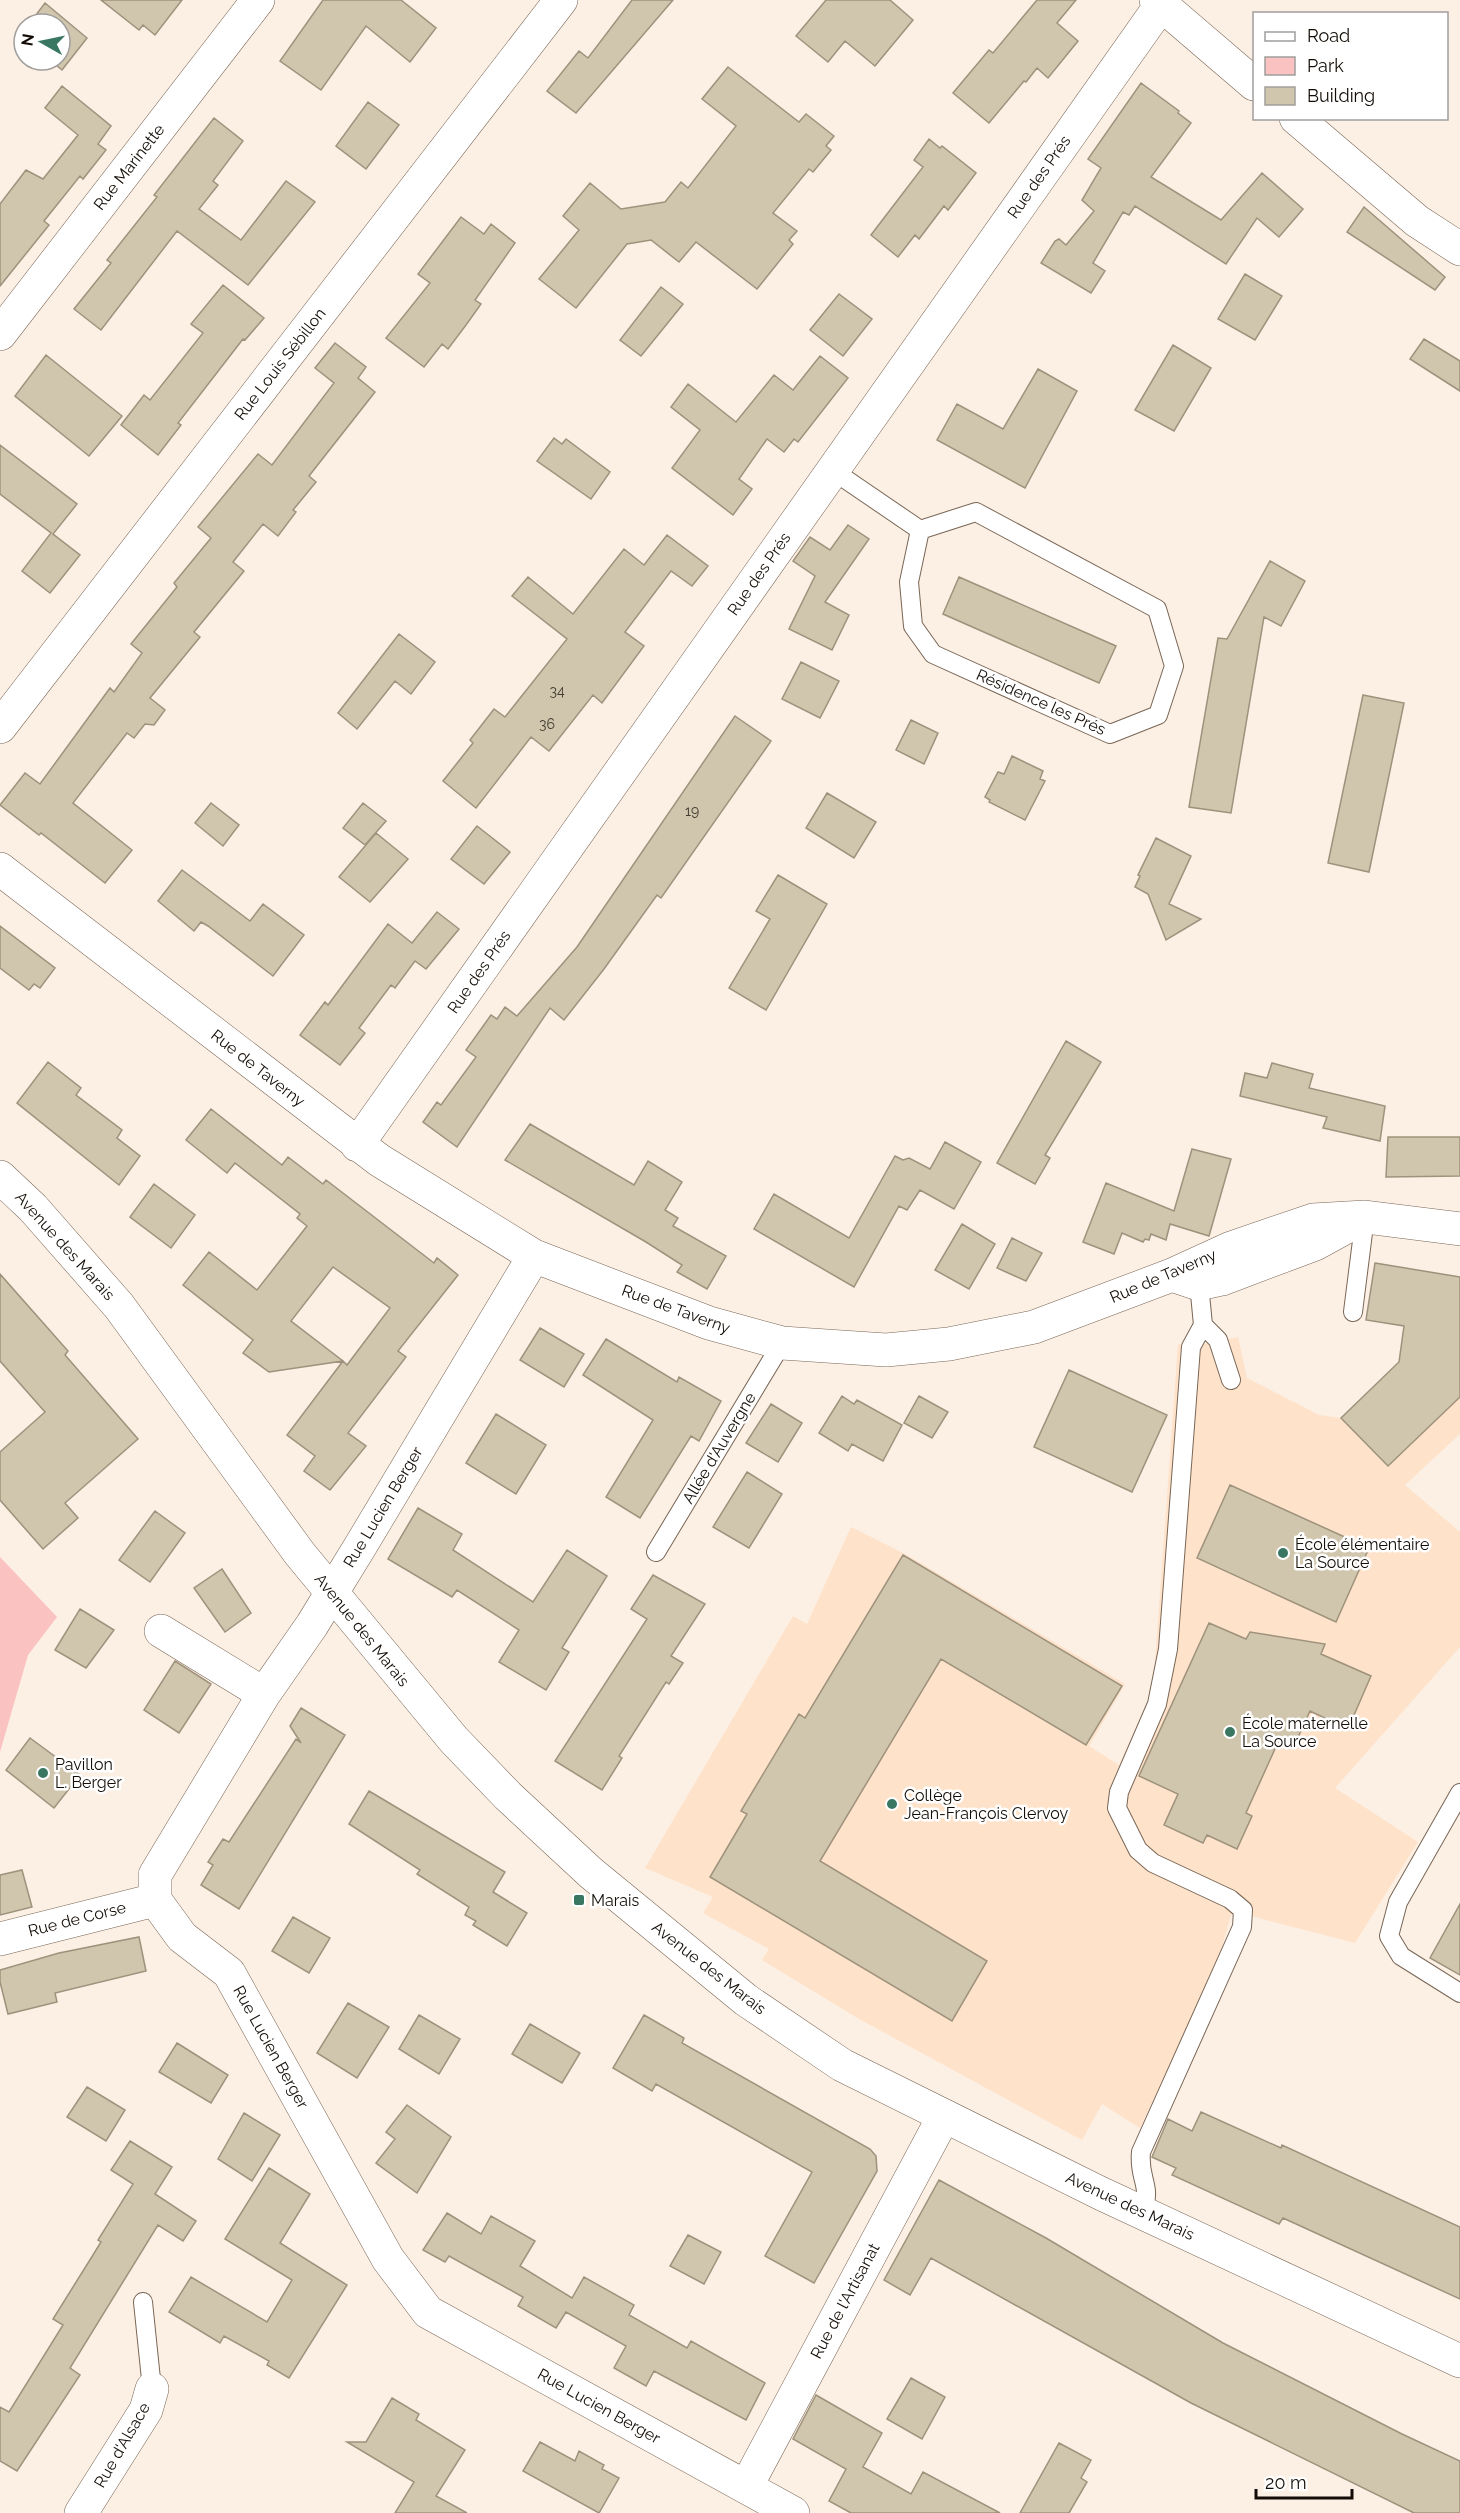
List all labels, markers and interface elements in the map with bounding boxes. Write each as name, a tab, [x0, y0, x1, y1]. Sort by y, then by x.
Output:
north arrow	[12, 12, 72, 72]
legend	[1253, 12, 1448, 120]
text: Road	[1307, 25, 1350, 46]
text: N	[17, 32, 38, 47]
text: Park	[1307, 55, 1344, 76]
text: Building	[1307, 85, 1375, 106]
street label: Rue Marinette	[90, 120, 168, 214]
street label: Rue des Prés	[1003, 132, 1075, 222]
street label: Rue Louis Sébillon	[230, 304, 330, 424]
street label: Rue des Prés	[723, 529, 795, 619]
street label: Résidence les Prés	[973, 665, 1109, 739]
house number: 34	[549, 683, 565, 699]
house number: 36	[539, 716, 555, 732]
house number: 19	[685, 803, 699, 819]
street label: Rue des Prés	[443, 927, 515, 1017]
street label: Rue de Taverny	[207, 1025, 309, 1111]
street label: Avenue des Marais	[11, 1188, 119, 1304]
street label: Rue de Taverny	[1107, 1245, 1219, 1307]
street label: Rue de Taverny	[619, 1281, 733, 1338]
street label: Allée d'Auvergne	[678, 1389, 760, 1507]
street label: Rue Lucien Berger	[339, 1443, 427, 1571]
place label: École élémentaire La Source	[1295, 1534, 1429, 1572]
marker: École élémentaire La Source	[1276, 1546, 1290, 1560]
street label: Avenue des Marais	[311, 1570, 413, 1690]
place label: École maternelle La Source	[1242, 1713, 1368, 1751]
marker: École maternelle La Source	[1223, 1725, 1237, 1739]
place label: Pavillon L. Berger	[55, 1755, 122, 1792]
marker: Pavillon L. Berger	[36, 1766, 50, 1780]
place label: Collège Jean-François Clervoy	[904, 1786, 1069, 1823]
marker: Collège Jean-François Clervoy	[885, 1797, 899, 1811]
place label: Marais	[591, 1891, 639, 1910]
marker: Marais	[572, 1893, 586, 1907]
street label: Rue de Corse	[26, 1898, 128, 1940]
street label: Avenue des Marais	[648, 1918, 770, 2019]
street label: Rue Lucien Berger	[229, 1982, 313, 2112]
street label: Avenue des Marais	[1063, 2168, 1198, 2244]
street label: Rue de l'Artisanat	[807, 2239, 884, 2362]
street label: Rue Lucien Berger	[534, 2364, 664, 2448]
street label: Rue d'Alsace	[90, 2399, 154, 2491]
scale bar	[1256, 2462, 1352, 2500]
text: 20 m	[1265, 2472, 1307, 2493]

